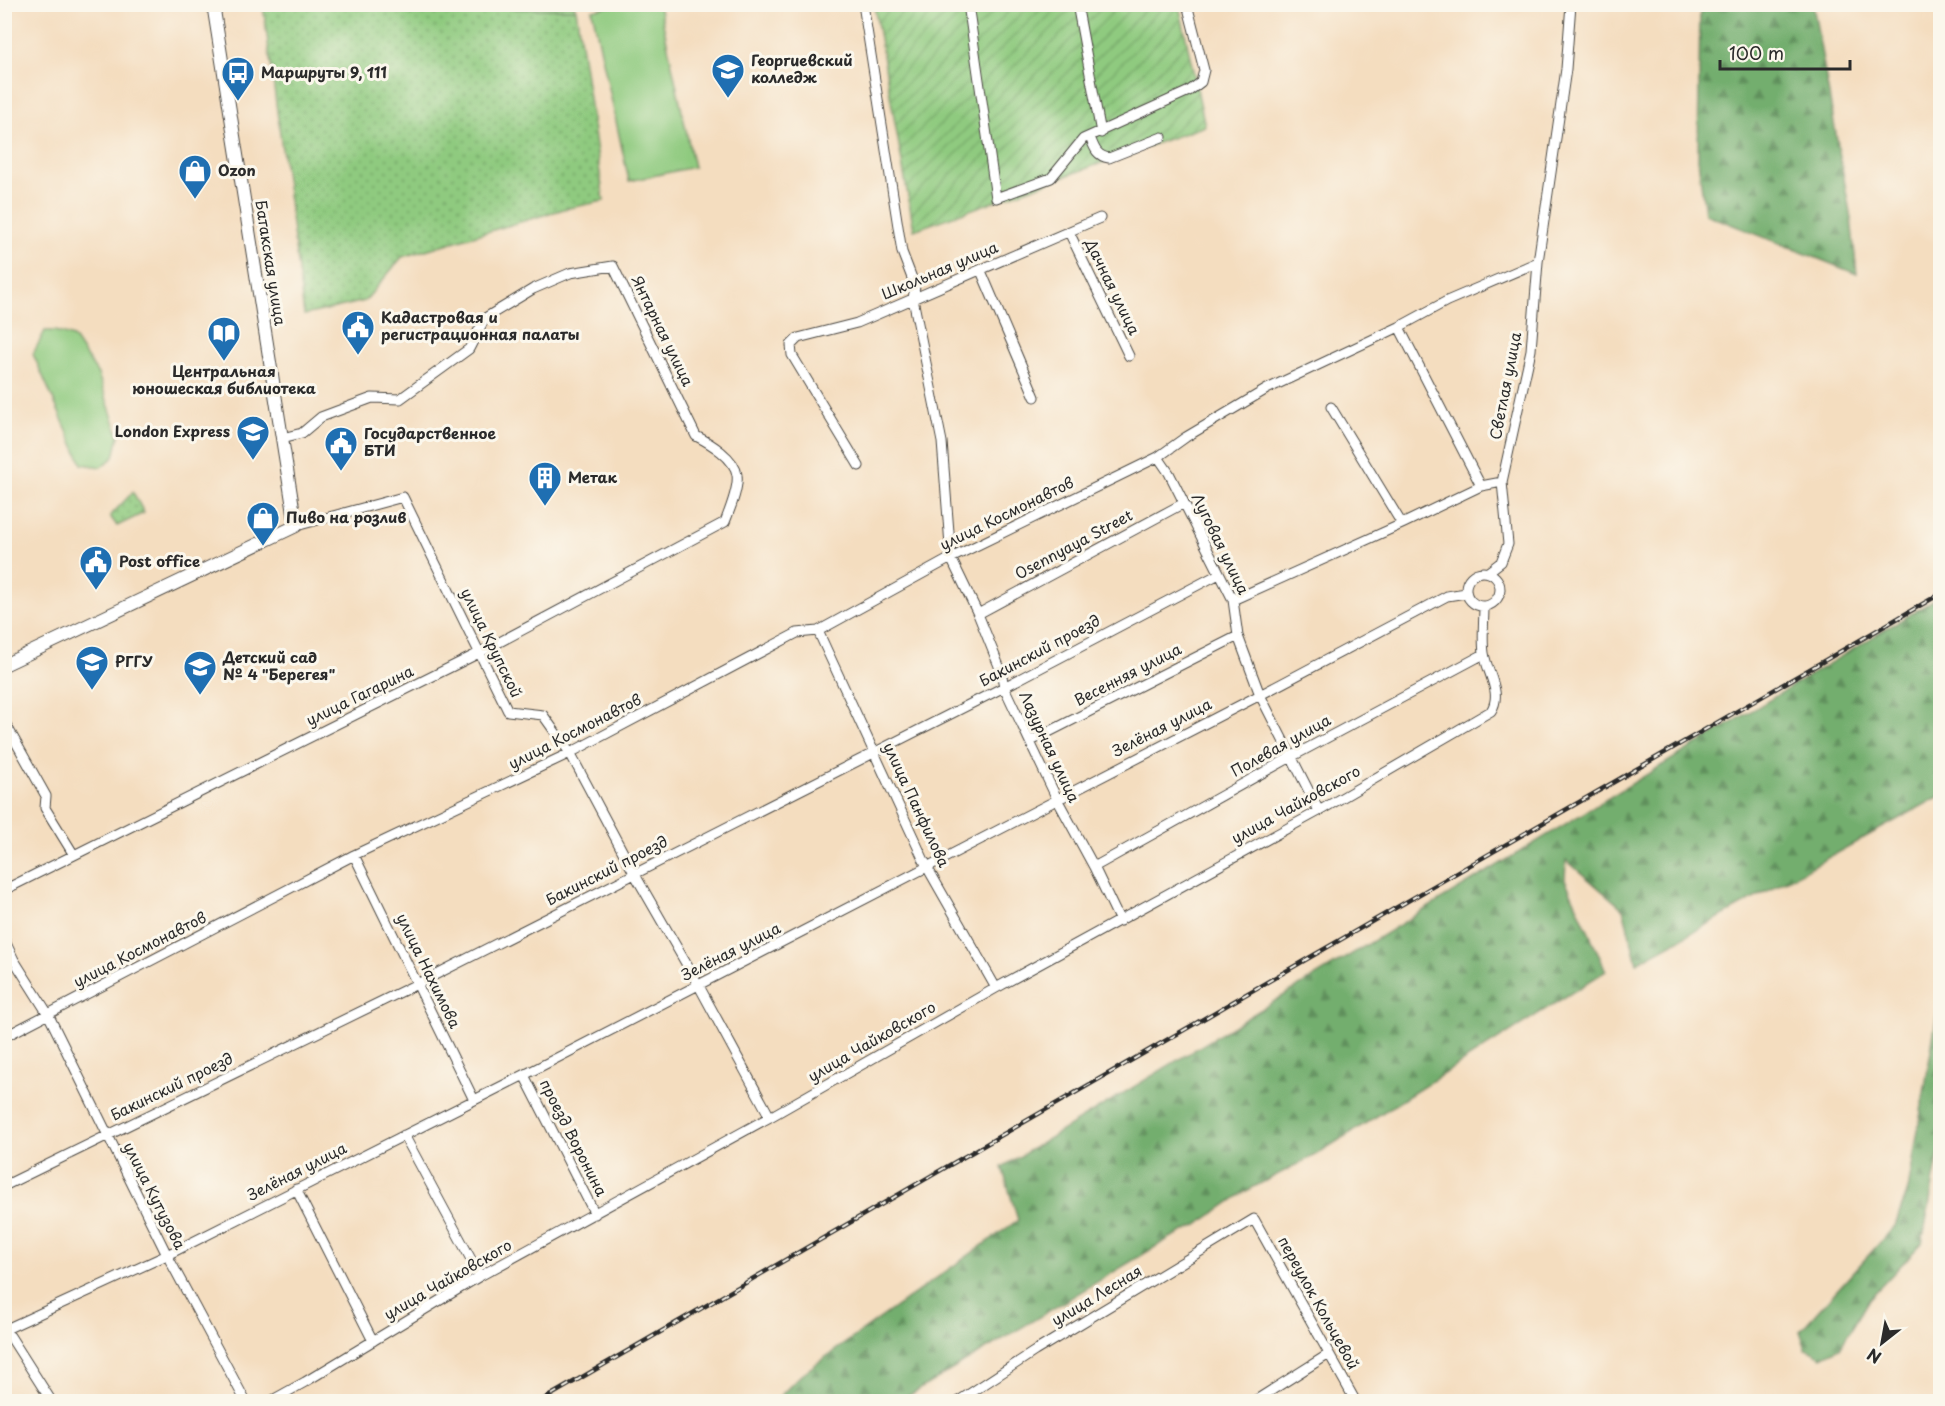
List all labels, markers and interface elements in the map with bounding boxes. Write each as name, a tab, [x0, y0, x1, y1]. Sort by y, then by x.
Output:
scale bar	[1720, 33, 1850, 71]
text: 100 m	[1729, 39, 1784, 66]
place label: Георгиевский колледж	[751, 48, 853, 88]
school or university icon: Георгиевский колледж	[710, 52, 746, 99]
bus stop icon: Маршруты 9, 111	[220, 55, 256, 102]
place label: Маршруты 9, 111	[261, 60, 387, 83]
shop icon: Ozon	[177, 153, 213, 200]
place label: Ozon	[218, 158, 256, 181]
street label: Батакская улица	[250, 199, 293, 328]
street label: Дачная улица	[1080, 233, 1147, 339]
street label: Школьная улица	[878, 234, 1002, 305]
street label: Янтарная улица	[627, 271, 700, 390]
place label: Кадастровая и регистрационная палаты	[381, 305, 580, 345]
public building icon: Кадастровая и регистрационная палаты	[340, 309, 376, 356]
library icon: Центральная юношеская библиотека	[206, 315, 242, 362]
street label: Светлая улица	[1483, 329, 1526, 442]
place label: Центральная юношеская библиотека	[132, 359, 316, 399]
school or university icon: London Express	[235, 414, 271, 461]
place label: London Express	[115, 419, 230, 442]
place label: Государственное БТИ	[364, 421, 496, 461]
public building icon: Государственное БТИ	[323, 425, 359, 472]
building icon: Метак	[527, 460, 563, 507]
place label: Метак	[568, 465, 617, 488]
street label: улица Космонавтов	[935, 470, 1078, 555]
street label: Луговая улица	[1187, 489, 1256, 598]
shop icon: Пиво на розлив	[245, 500, 281, 547]
street label: Osennyaya Street	[1010, 503, 1136, 584]
place label: Пиво на розлив	[286, 505, 407, 528]
public building icon: Post office	[78, 544, 114, 591]
place label: Post office	[119, 549, 200, 572]
street label: улица Крупской	[456, 584, 529, 701]
street label: Бакинский проезд	[975, 608, 1104, 691]
street label: Весенняя улица	[1070, 636, 1186, 711]
school or university icon: РГГУ	[74, 644, 110, 691]
place label: Детский сад № 4 "Берегея"	[222, 645, 336, 685]
place label: РГГУ	[115, 649, 153, 672]
school or university icon: Детский сад № 4 "Берегея"	[182, 649, 218, 696]
street label: улица Гагарина	[302, 658, 418, 731]
street label: улица Космонавтов	[504, 687, 645, 774]
street label: Лазурная улица	[1014, 687, 1086, 806]
street label: Зелёная улица	[1108, 691, 1216, 762]
street label: Полевая улица	[1226, 707, 1335, 782]
street label: улица Панфилова	[878, 738, 957, 871]
street label: улица Чайковского	[1227, 759, 1364, 849]
street label: Бакинский проезд	[541, 829, 671, 910]
street label: улица Космонавтов	[69, 905, 210, 992]
street label: улица Нахимова	[391, 909, 467, 1032]
street label: Зелёная улица	[677, 915, 785, 986]
street label: улица Чайковского	[803, 995, 940, 1087]
street label: Бакинский проезд	[106, 1046, 237, 1125]
street label: проезд Воронина	[535, 1075, 614, 1200]
street label: Зелёная улица	[243, 1135, 351, 1206]
street label: улица Кутузова	[118, 1138, 193, 1254]
street label: переулок Кольцевой	[1273, 1231, 1366, 1373]
street label: улица Чайковского	[379, 1233, 516, 1325]
street label: улица Лесная	[1047, 1259, 1146, 1331]
north arrow	[1852, 1313, 1912, 1373]
text: N	[1862, 1343, 1885, 1370]

